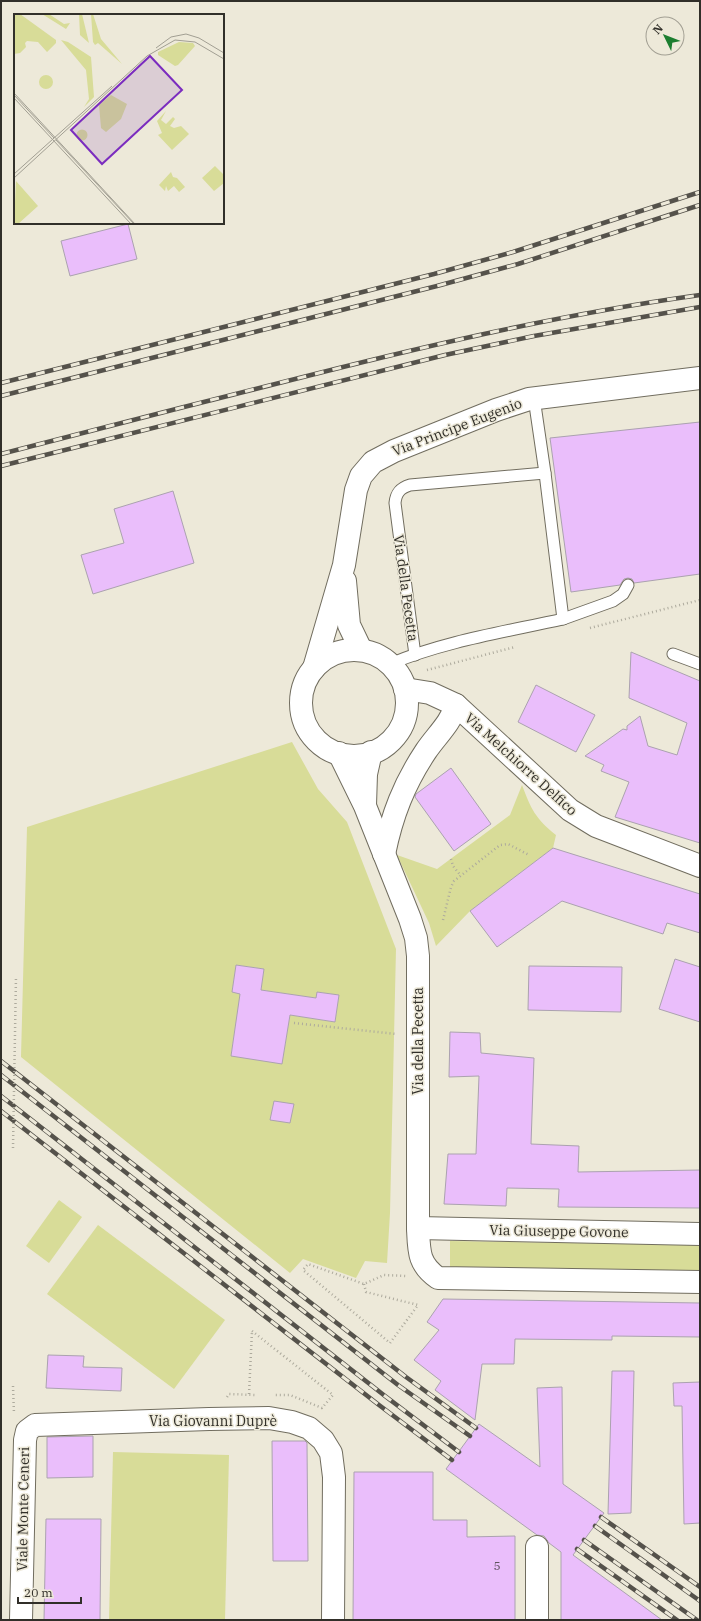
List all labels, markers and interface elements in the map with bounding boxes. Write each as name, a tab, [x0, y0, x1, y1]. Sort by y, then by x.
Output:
inset map	[14, 14, 224, 224]
north arrow	[645, 16, 685, 56]
text: N	[650, 21, 666, 37]
street label: Via Principe Eugenio	[390, 394, 525, 460]
street label: Via della Pecetta	[390, 533, 422, 643]
street label: Via Melchiorre Delfico	[461, 709, 581, 819]
street label: Via della Pecetta	[409, 987, 427, 1095]
street label: Via Giuseppe Govone	[489, 1221, 629, 1241]
street label: Via Giovanni Duprè	[149, 1412, 277, 1430]
street label: Viale Monte Ceneri	[13, 1447, 33, 1571]
house number: 5	[493, 1558, 501, 1573]
scale bar	[18, 1579, 81, 1605]
text: 20 m	[24, 1585, 53, 1600]

